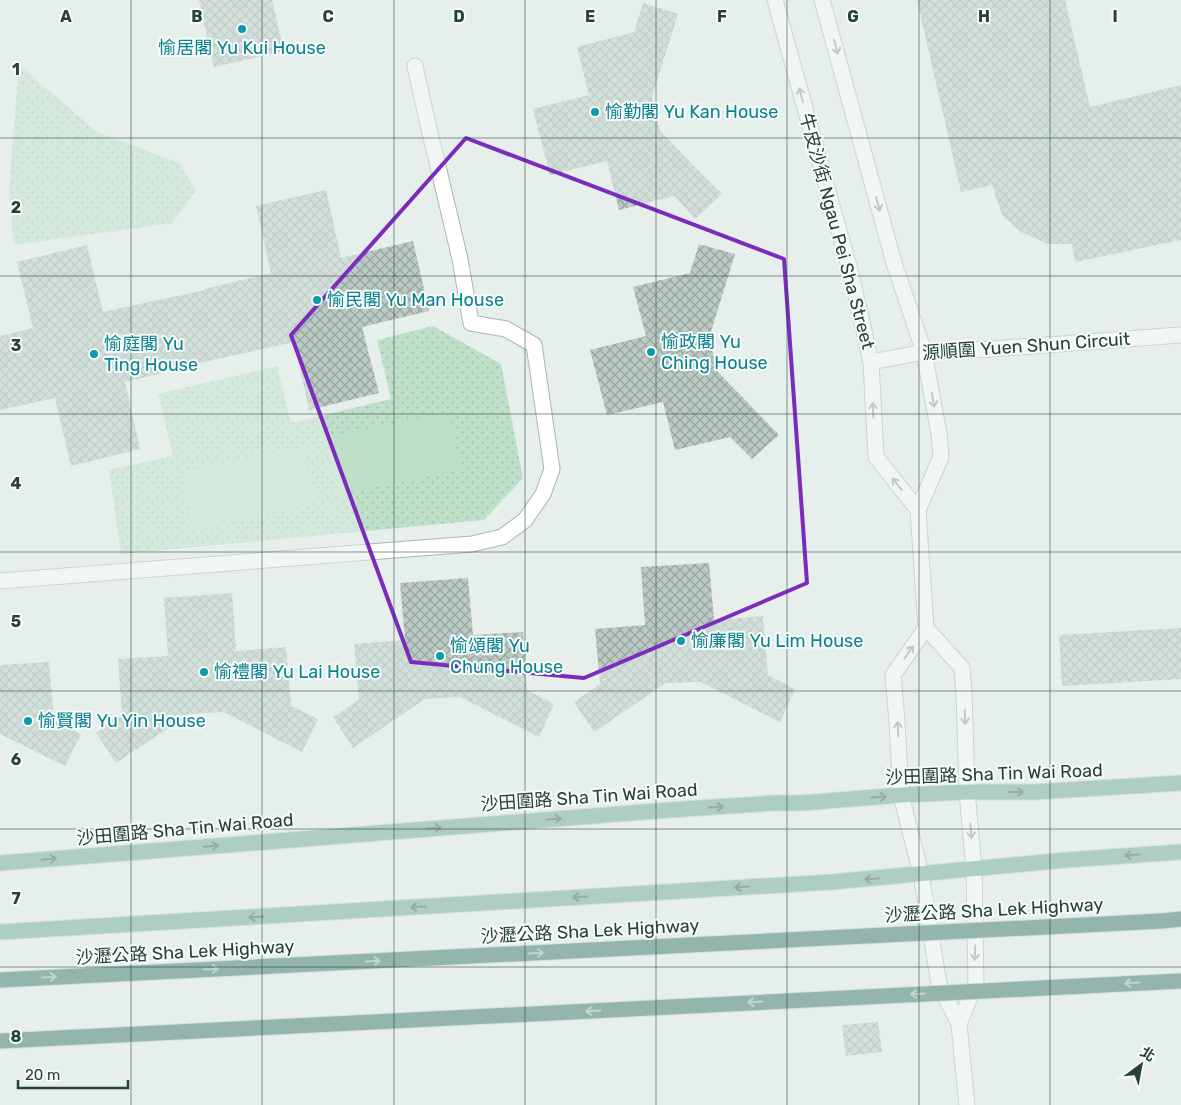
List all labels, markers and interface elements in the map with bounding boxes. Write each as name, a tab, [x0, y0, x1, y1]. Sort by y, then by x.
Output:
text: A	[60, 7, 72, 26]
text: B	[191, 7, 203, 26]
text: C	[322, 7, 334, 26]
text: D	[453, 7, 465, 26]
text: E	[585, 7, 595, 26]
text: F	[717, 7, 727, 26]
text: G	[847, 7, 859, 26]
text: H	[978, 7, 990, 26]
text: I	[1112, 7, 1118, 26]
marker: 愉居閣 Yu Kui House	[236, 23, 248, 35]
place label: 愉居閣 Yu Kui House	[158, 37, 326, 59]
one-way arrow	[831, 38, 841, 54]
text: 1	[12, 60, 20, 79]
one-way arrow	[796, 87, 806, 103]
place label: 愉勤閣 Yu Kan House	[605, 101, 778, 123]
marker: 愉勤閣 Yu Kan House	[589, 106, 601, 118]
street label: 牛皮沙街 Ngau Pei Sha Street	[795, 110, 879, 352]
one-way arrow	[874, 195, 883, 211]
text: 2	[11, 198, 21, 217]
place label: 愉民閣 Yu Man House	[327, 289, 504, 311]
marker: 愉民閣 Yu Man House	[311, 294, 323, 306]
street label: 源順圍 Yuen Shun Circuit	[921, 328, 1131, 364]
place label: 愉政閣 Yu Ching House	[661, 331, 768, 374]
place label: 愉庭閣 Yu Ting House	[104, 333, 198, 376]
text: 3	[11, 336, 21, 355]
marker: 愉政閣 Yu Ching House	[645, 346, 657, 358]
marker: 愉庭閣 Yu Ting House	[88, 348, 100, 360]
one-way arrow	[929, 392, 938, 408]
one-way arrow	[869, 402, 878, 418]
text: 4	[11, 474, 22, 493]
one-way arrow	[892, 478, 903, 491]
text: 5	[11, 612, 21, 631]
place label: 愉廉閣 Yu Lim House	[691, 630, 863, 652]
place label: 愉頌閣 Yu Chung House	[450, 635, 563, 678]
marker: 愉廉閣 Yu Lim House	[675, 635, 687, 647]
one-way arrow	[904, 645, 915, 659]
marker: 愉頌閣 Yu Chung House	[434, 650, 446, 662]
place label: 愉禮閣 Yu Lai House	[214, 661, 380, 683]
marker: 愉禮閣 Yu Lai House	[198, 666, 210, 678]
one-way arrow	[960, 708, 970, 725]
place label: 愉賢閣 Yu Yin House	[38, 710, 206, 732]
marker: 愉賢閣 Yu Yin House	[22, 715, 34, 727]
one-way arrow	[893, 721, 902, 737]
text: 6	[11, 750, 21, 769]
street label: 沙田圍路 Sha Tin Wai Road	[885, 759, 1103, 789]
street label: 沙田圍路 Sha Tin Wai Road	[480, 778, 698, 816]
one-way arrow	[1008, 787, 1024, 797]
one-way arrow	[870, 792, 886, 802]
one-way arrow	[708, 802, 724, 811]
street label: 沙田圍路 Sha Tin Wai Road	[76, 809, 294, 849]
one-way arrow	[546, 814, 562, 823]
one-way arrow	[966, 822, 976, 838]
one-way arrow	[426, 823, 442, 833]
one-way arrow	[202, 841, 218, 851]
one-way arrow	[1125, 851, 1141, 860]
one-way arrow	[40, 854, 56, 863]
one-way arrow	[865, 874, 881, 883]
one-way arrow	[734, 883, 750, 892]
text: 7	[11, 889, 21, 908]
one-way arrow	[572, 892, 588, 901]
street label: 沙瀝公路 Sha Lek Highway	[884, 893, 1104, 927]
one-way arrow	[410, 902, 426, 911]
one-way arrow	[248, 912, 264, 921]
street label: 沙瀝公路 Sha Lek Highway	[480, 914, 700, 948]
street label: 沙瀝公路 Sha Lek Highway	[75, 935, 295, 969]
one-way arrow	[971, 945, 980, 961]
one-way arrow	[527, 948, 543, 957]
one-way arrow	[365, 956, 381, 965]
one-way arrow	[203, 965, 219, 974]
one-way arrow	[40, 973, 56, 982]
one-way arrow	[1125, 978, 1141, 988]
one-way arrow	[910, 989, 926, 999]
one-way arrow	[748, 998, 764, 1007]
one-way arrow	[585, 1006, 601, 1015]
text: 8	[11, 1027, 22, 1046]
north arrow	[1116, 1040, 1166, 1090]
text: 北	[1137, 1043, 1158, 1065]
scale bar	[18, 1058, 128, 1090]
text: 20 m	[25, 1066, 60, 1084]

